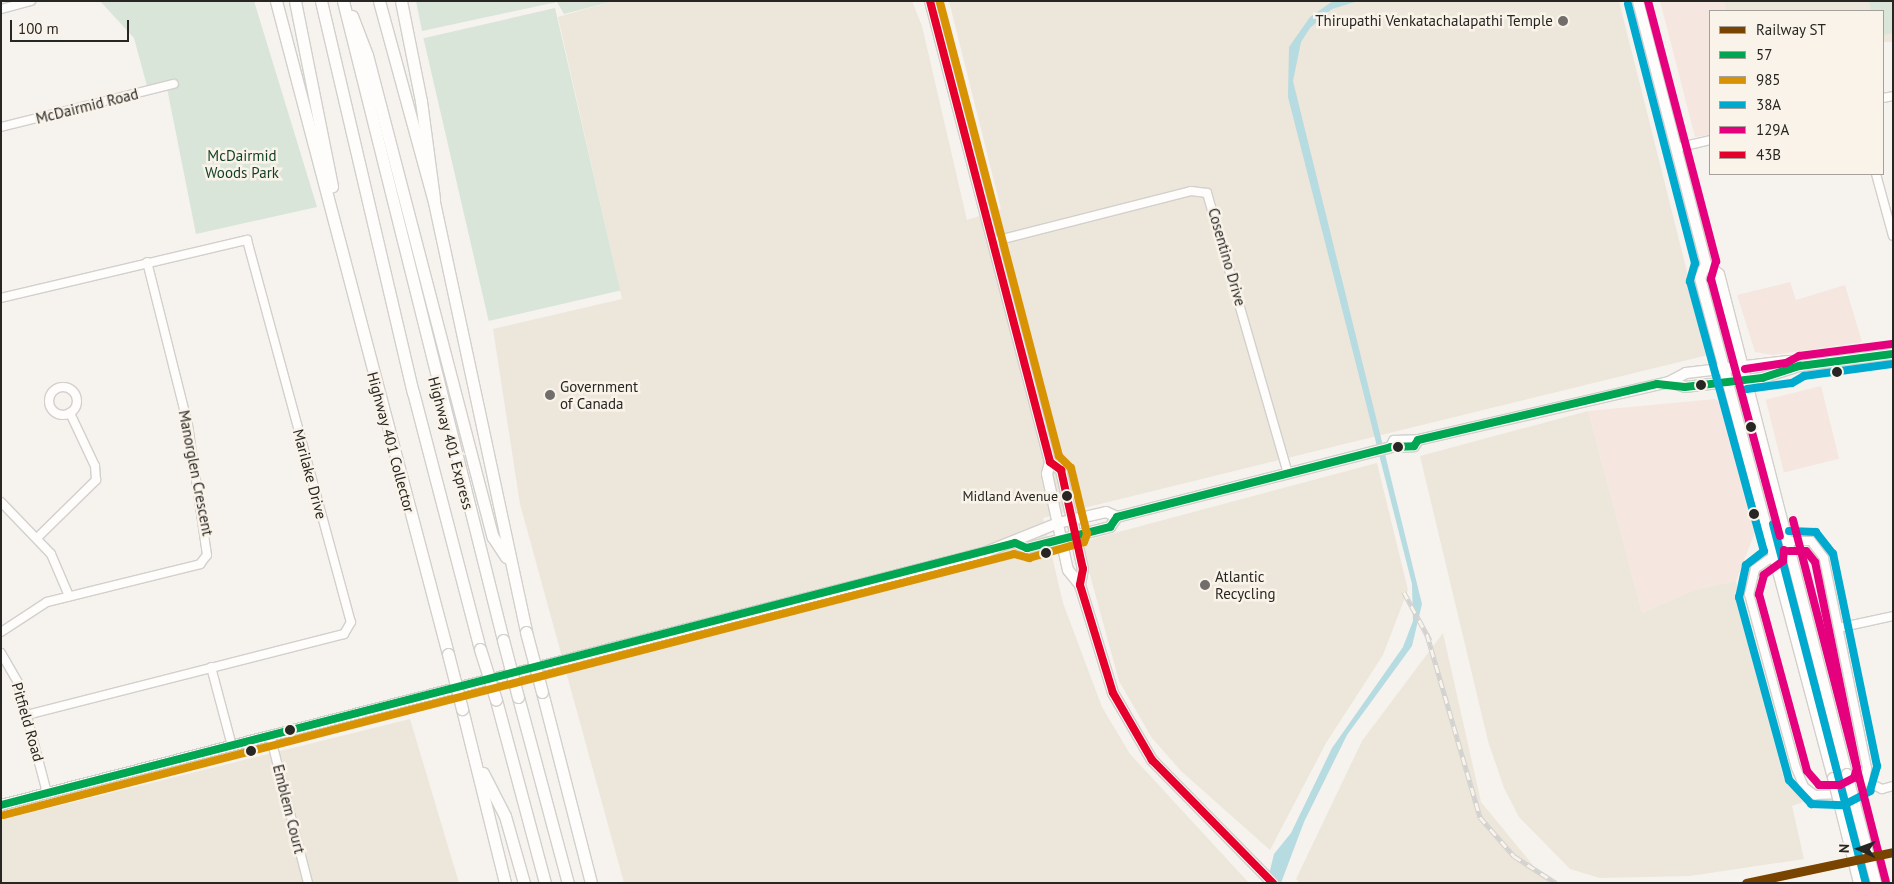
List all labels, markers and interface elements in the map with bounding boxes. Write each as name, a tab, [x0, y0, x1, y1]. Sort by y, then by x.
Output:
scale bar	[12, 10, 131, 42]
legend	[1709, 10, 1884, 175]
place label: Thirupathi Venkatachalapathi Temple	[1314, 12, 1553, 30]
marker: Thirupathi Venkatachalapathi Temple	[1557, 15, 1569, 27]
text: 100 m	[18, 19, 59, 38]
text: Railway ST	[1756, 20, 1826, 39]
text: 57	[1756, 45, 1772, 64]
text: 985	[1756, 70, 1781, 89]
street label: McDairmid Road	[34, 85, 140, 127]
text: 38A	[1756, 95, 1781, 114]
text: 129A	[1756, 120, 1789, 139]
text: 43B	[1756, 145, 1781, 164]
park label: McDairmid Woods Park	[205, 146, 279, 181]
street label: Cosentino Drive	[1204, 206, 1250, 308]
unlabelled marker	[1832, 367, 1842, 377]
street label: Highway 401 Collector	[363, 369, 419, 515]
street label: Highway 401 Express	[425, 374, 477, 512]
place label: Government of Canada	[560, 377, 638, 412]
unlabelled marker	[1696, 380, 1706, 390]
marker: Government of Canada	[544, 389, 556, 401]
street label: Manorglen Crescent	[175, 409, 217, 537]
unlabelled marker	[1746, 422, 1756, 432]
street label: Marilake Drive	[289, 427, 331, 521]
unlabelled marker	[1393, 442, 1403, 452]
place label: Midland Avenue	[962, 488, 1058, 504]
marker: Midland Avenue	[1062, 491, 1072, 501]
unlabelled marker	[1749, 509, 1759, 519]
unlabelled marker	[1041, 548, 1051, 558]
place label: Atlantic Recycling	[1215, 567, 1275, 602]
marker: Atlantic Recycling	[1199, 579, 1211, 591]
street label: Pitfield Road	[8, 680, 48, 764]
unlabelled marker	[285, 725, 295, 735]
unlabelled marker	[246, 746, 256, 756]
street label: Emblem Court	[269, 763, 309, 855]
north arrow	[1834, 824, 1884, 874]
text: N	[1835, 844, 1853, 853]

